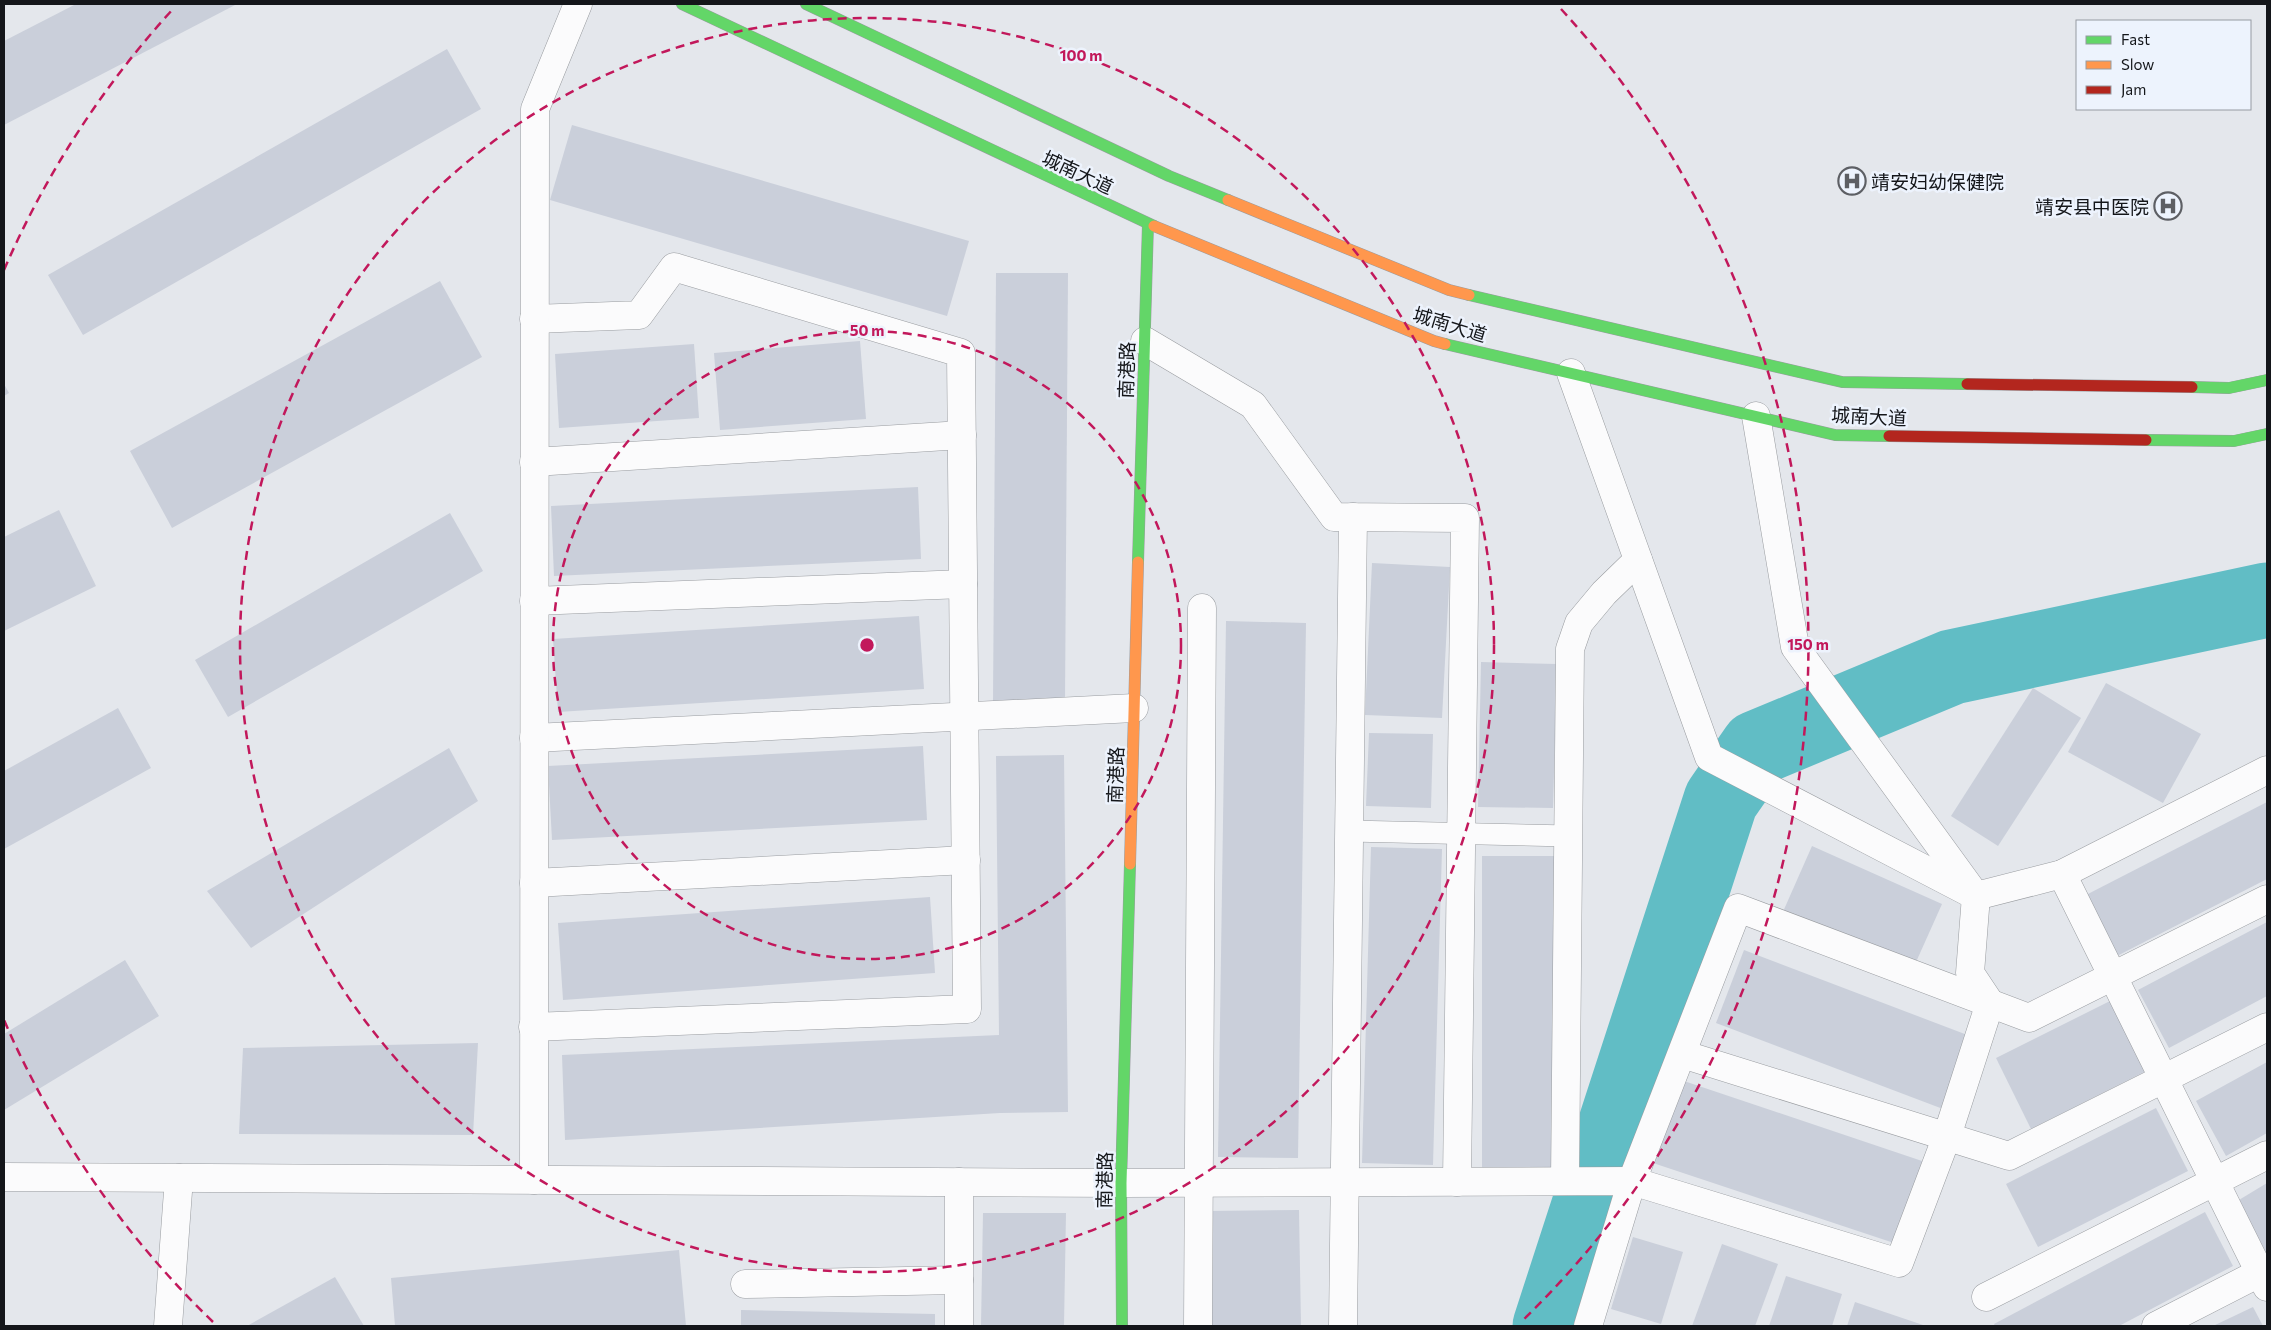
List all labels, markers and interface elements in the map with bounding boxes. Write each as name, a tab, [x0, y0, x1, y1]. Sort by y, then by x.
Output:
legend	[2076, 20, 2251, 110]
text: Fast	[2121, 30, 2150, 48]
text: 100 m	[1060, 46, 1102, 64]
text: Slow	[2121, 55, 2154, 73]
text: Jam	[2121, 80, 2146, 98]
street label: 城南大道	[1039, 146, 1117, 198]
hospital icon: 靖安妇幼保健院	[1837, 166, 1867, 196]
place label: 靖安妇幼保健院	[1871, 170, 2004, 193]
hospital icon: 靖安县中医院	[2153, 191, 2183, 221]
place label: 靖安县中医院	[2035, 195, 2149, 218]
street label: 城南大道	[1410, 302, 1490, 346]
text: 50 m	[850, 321, 884, 339]
street label: 南港路	[1114, 341, 1138, 399]
street label: 城南大道	[1830, 403, 1908, 429]
text: 150 m	[1787, 635, 1829, 653]
centre of rings	[858, 636, 876, 654]
street label: 南港路	[1103, 746, 1127, 804]
street label: 南港路	[1092, 1151, 1116, 1209]

